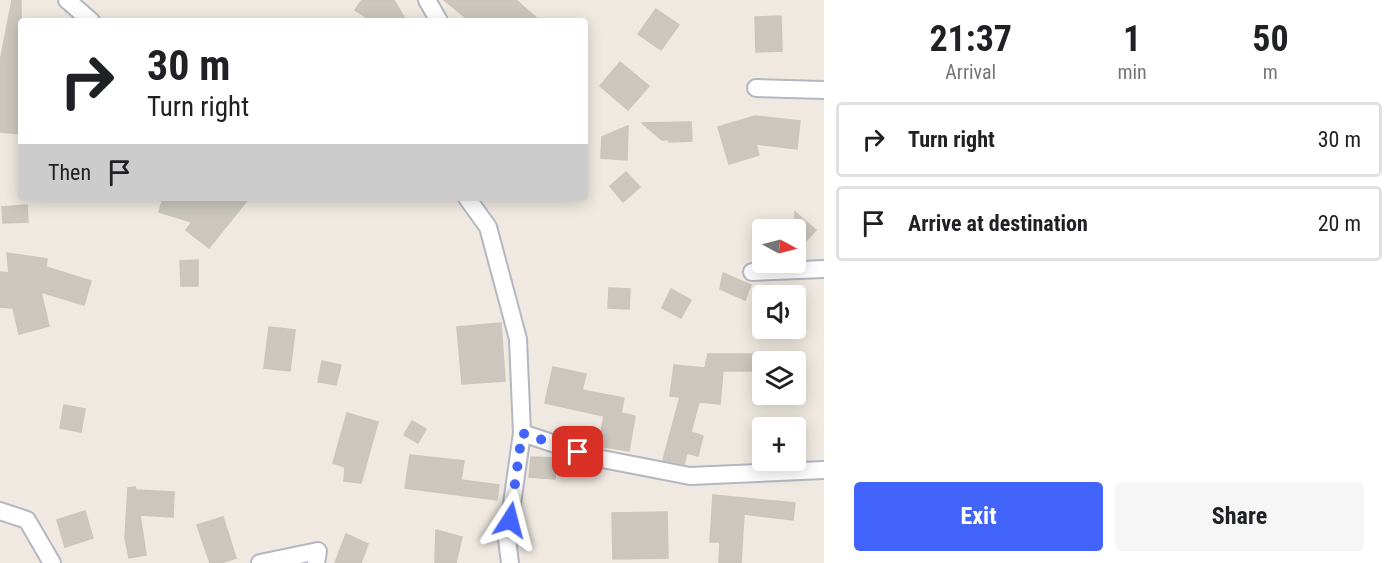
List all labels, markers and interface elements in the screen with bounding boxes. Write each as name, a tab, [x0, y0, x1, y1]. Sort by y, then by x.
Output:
text: 21:37	[929, 18, 1012, 60]
text: 1	[1123, 18, 1141, 60]
text: 50	[1252, 18, 1289, 60]
text: 30 m	[147, 41, 230, 90]
icon: right	[48, 42, 126, 120]
text: Arrival	[945, 60, 996, 84]
text: min	[1117, 60, 1147, 84]
text: m	[1263, 60, 1278, 84]
text: Turn right	[147, 91, 249, 123]
icon: right	[857, 123, 890, 156]
text: Turn right	[908, 127, 995, 152]
text: 30 m	[1318, 127, 1361, 152]
icon: arrive	[103, 156, 136, 189]
text: Then	[48, 160, 91, 185]
icon: arrive	[857, 207, 890, 240]
text: Arrive at destination	[908, 211, 1088, 236]
text: 20 m	[1318, 211, 1361, 236]
north arrow	[752, 219, 806, 273]
map controls	[752, 219, 806, 471]
button: sound	[752, 285, 806, 339]
button: layers	[752, 351, 806, 405]
button: +	[752, 417, 806, 471]
pin	[552, 426, 603, 477]
icon: arrive	[561, 435, 594, 468]
button: Exit	[854, 482, 1103, 551]
button: Share	[1115, 482, 1364, 551]
position arrow	[478, 488, 542, 552]

